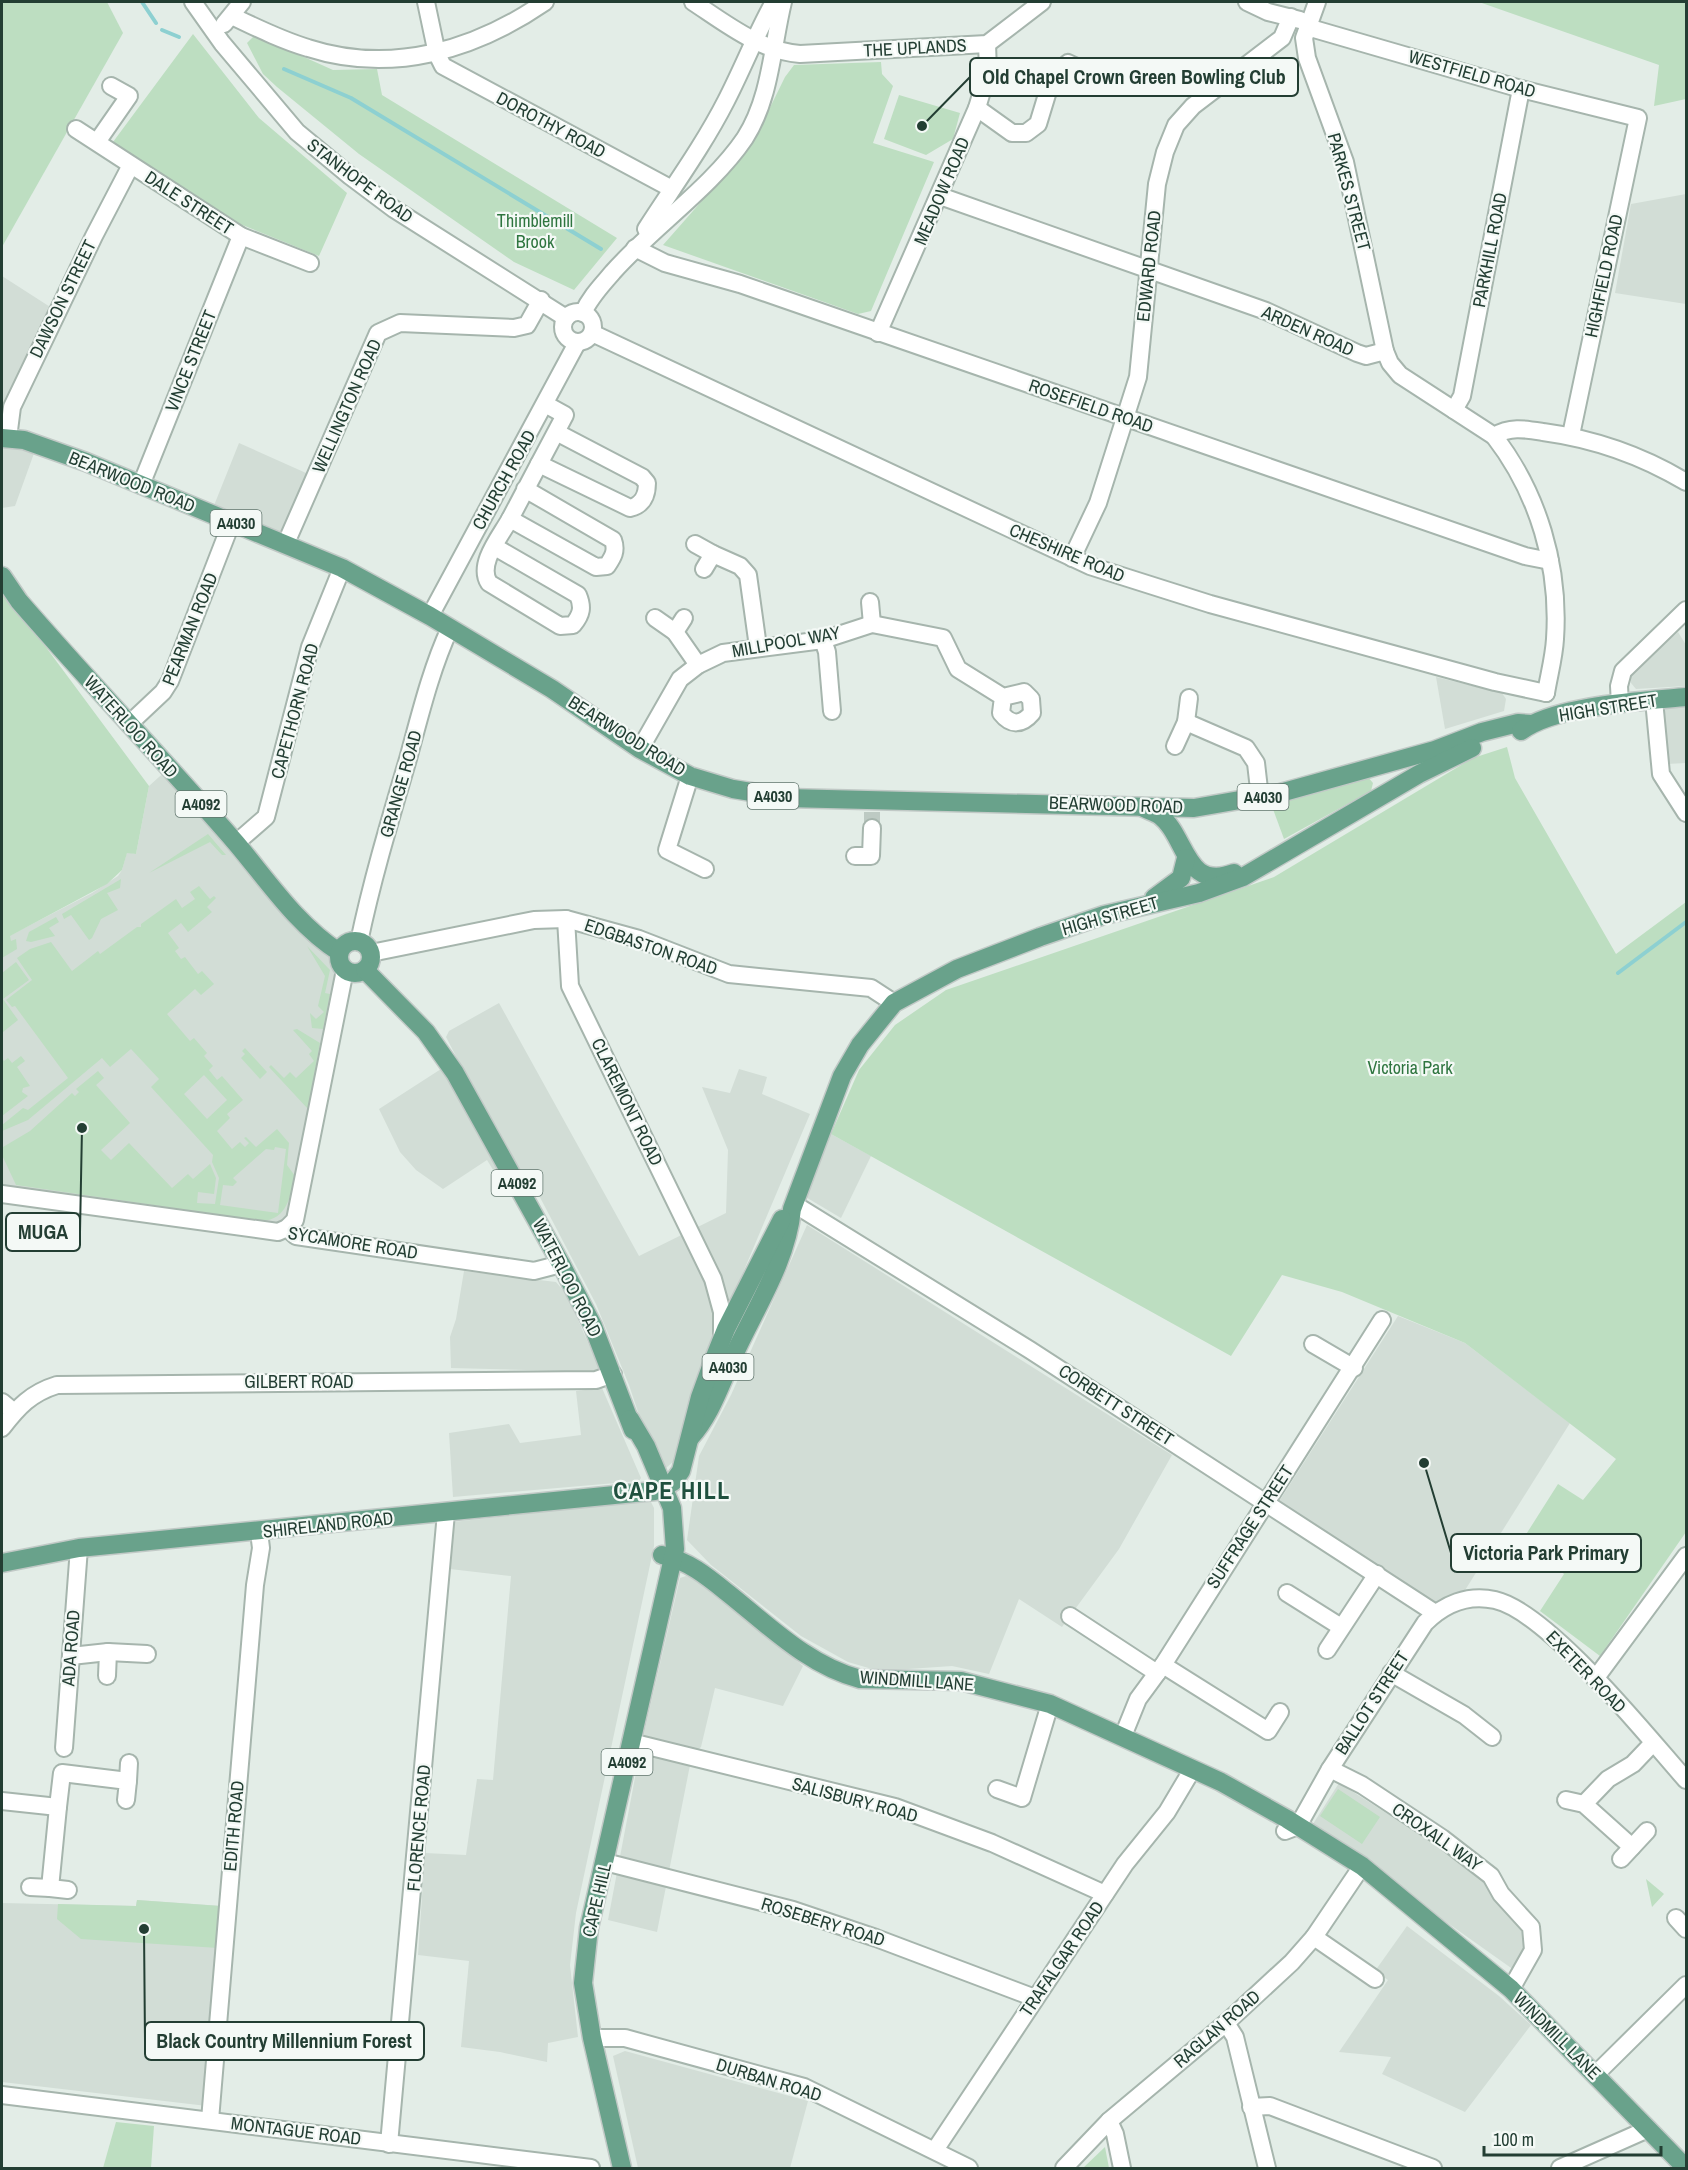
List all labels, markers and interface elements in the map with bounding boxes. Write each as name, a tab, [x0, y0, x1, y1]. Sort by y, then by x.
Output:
street label: THE UPLANDS	[863, 32, 967, 63]
street label: WESTFIELD ROAD	[1406, 43, 1539, 104]
callout: Old Chapel Crown Green Bowling Club	[970, 58, 1298, 96]
text: Old Chapel Crown Green Bowling Club	[982, 63, 1286, 90]
street label: DOROTHY ROAD	[492, 85, 610, 164]
street label: PARKES STREET	[1322, 130, 1377, 254]
street label: STANHOPE ROAD	[302, 132, 418, 229]
street label: MEADOW ROAD	[908, 133, 975, 249]
street label: DALE STREET	[140, 165, 238, 241]
street label: PARKHILL ROAD	[1466, 190, 1513, 309]
park label: Thimblemill Brook	[497, 208, 573, 254]
street label: EDWARD ROAD	[1130, 209, 1167, 323]
street label: HIGHFIELD ROAD	[1578, 212, 1629, 340]
street label: DAWSON STREET	[23, 236, 102, 362]
street label: ARDEN ROAD	[1257, 299, 1358, 362]
street label: VINCE STREET	[159, 306, 222, 415]
street label: WELLINGTON ROAD	[306, 335, 387, 477]
street label: ROSEFIELD ROAD	[1025, 372, 1157, 439]
street label: CHURCH ROAD	[466, 425, 541, 534]
street label: BEARWOOD ROAD	[65, 445, 199, 518]
road number: A4030	[210, 510, 262, 536]
street label: CHESHIRE ROAD	[1006, 517, 1129, 588]
street label: PEARMAN ROAD	[156, 569, 224, 689]
street label: MILLPOOL WAY	[730, 620, 842, 663]
street label: CAPETHORN ROAD	[264, 640, 325, 781]
street label: WATERLOO ROAD	[79, 670, 184, 783]
street label: HIGH STREET	[1557, 687, 1659, 728]
street label: BEARWOOD ROAD	[564, 689, 691, 782]
street label: GRANGE ROAD	[373, 727, 428, 841]
road number: A4030	[748, 783, 798, 809]
road number: A4030	[1238, 784, 1288, 810]
street label: BEARWOOD ROAD	[1048, 790, 1184, 819]
road number: A4092	[176, 791, 226, 817]
street label: HIGH STREET	[1059, 890, 1161, 941]
street label: EDGBASTON ROAD	[581, 912, 721, 981]
street label: CLAREMONT ROAD	[586, 1034, 669, 1170]
park label: Victoria Park	[1367, 1055, 1453, 1080]
road number: A4092	[492, 1170, 542, 1196]
callout: MUGA	[6, 1213, 80, 1251]
street label: WATERLOO ROAD	[527, 1214, 608, 1341]
text: MUGA	[18, 1218, 68, 1245]
street label: SYCAMORE ROAD	[286, 1220, 420, 1265]
road number: A4030	[702, 1354, 754, 1380]
street label: CORBETT STREET	[1054, 1358, 1179, 1451]
street label: GILBERT ROAD	[244, 1369, 354, 1394]
street label: SUFFRAGE STREET	[1200, 1460, 1299, 1593]
district label: CAPE HILL	[613, 1474, 731, 1506]
street label: SHIRELAND ROAD	[261, 1505, 395, 1544]
callout: Victoria Park Primary	[1451, 1534, 1641, 1572]
text: Victoria Park Primary	[1463, 1539, 1630, 1566]
street label: ADA ROAD	[55, 1609, 86, 1688]
street label: EXETER ROAD	[1541, 1625, 1632, 1718]
street label: BALLOT STREET	[1329, 1646, 1414, 1759]
street label: WINDMILL LANE	[859, 1664, 975, 1697]
road number: A4092	[602, 1749, 652, 1775]
street label: FLORENCE ROAD	[401, 1764, 436, 1892]
street label: SALISBURY ROAD	[790, 1771, 921, 1828]
street label: EDITH ROAD	[217, 1780, 250, 1872]
street label: CROXALL WAY	[1387, 1796, 1487, 1877]
street label: CAPE HILL	[576, 1860, 617, 1939]
street label: ROSEBERY ROAD	[758, 1891, 888, 1952]
street label: TRAFALGAR ROAD	[1014, 1896, 1110, 2021]
street label: RAGLAN ROAD	[1168, 1984, 1265, 2073]
street label: WINDMILL LANE	[1508, 1986, 1607, 2085]
callout: Black Country Millennium Forest	[145, 2022, 424, 2060]
text: Black Country Millennium Forest	[156, 2027, 412, 2054]
street label: DURBAN ROAD	[713, 2052, 825, 2107]
street label: MONTAGUE ROAD	[230, 2110, 363, 2151]
scale bar	[1484, 2119, 1661, 2157]
text: 100 m	[1493, 2127, 1534, 2152]

